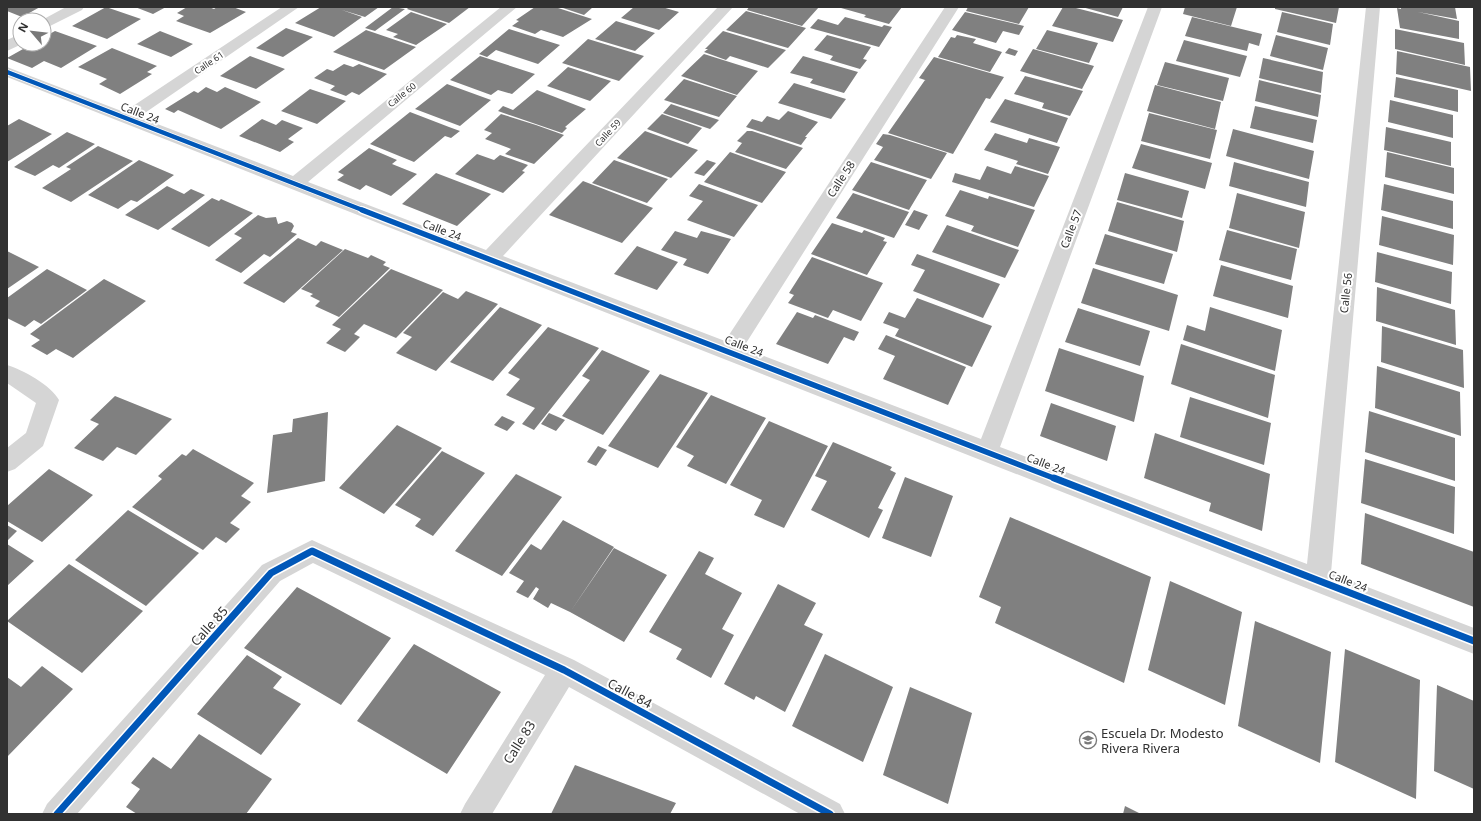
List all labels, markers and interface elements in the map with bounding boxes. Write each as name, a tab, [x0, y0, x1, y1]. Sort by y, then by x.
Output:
north arrow	[12, 12, 52, 52]
text: N	[14, 20, 31, 35]
street label: Calle 61	[191, 48, 226, 77]
street label: Calle 60	[385, 79, 419, 110]
street label: Calle 24	[119, 98, 162, 127]
street label: Calle 59	[592, 116, 624, 149]
street label: Calle 58	[823, 158, 858, 200]
street label: Calle 57	[1056, 207, 1085, 250]
street label: Calle 24	[421, 215, 464, 244]
street label: Calle 56	[1336, 272, 1355, 314]
street label: Calle 24	[723, 331, 766, 360]
street label: Calle 24	[1025, 449, 1068, 478]
street label: Calle 24	[1327, 566, 1370, 595]
street label: Calle 85	[186, 602, 232, 650]
street label: Calle 84	[605, 674, 656, 712]
street label: Calle 83	[499, 717, 539, 767]
place label: Escuela Dr. Modesto Rivera Rivera	[1101, 724, 1224, 757]
school or university icon: Escuela Dr. Modesto Rivera Rivera	[1078, 730, 1098, 750]

